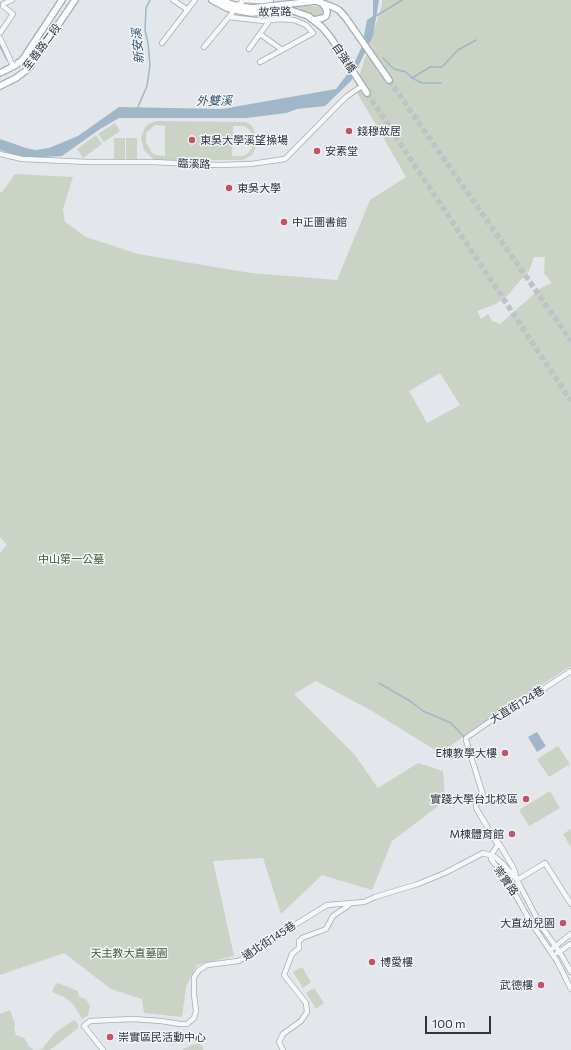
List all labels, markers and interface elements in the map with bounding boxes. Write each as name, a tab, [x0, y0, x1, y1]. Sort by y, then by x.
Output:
street label: 故宮路	[258, 5, 292, 19]
street label: 至善路二段	[20, 21, 64, 73]
water label: 新安溪	[129, 27, 147, 65]
street label: 自強橋	[329, 41, 359, 75]
water label: 外雙溪	[196, 93, 232, 109]
place label: 錢穆故居	[357, 124, 401, 138]
marker: 錢穆故居	[344, 126, 354, 136]
place label: 東吳大學溪望操場	[200, 133, 288, 147]
marker: 東吳大學溪望操場	[187, 135, 197, 145]
place label: 安素堂	[325, 144, 358, 158]
marker: 安素堂	[312, 146, 322, 156]
street label: 臨溪路	[177, 157, 211, 171]
place label: 東吳大學	[237, 181, 281, 195]
marker: 東吳大學	[224, 183, 234, 193]
place label: 中正圖書館	[292, 215, 347, 229]
marker: 中正圖書館	[279, 217, 289, 227]
park label: 中山第一公墓	[38, 552, 104, 566]
street label: 大直街124巷	[487, 684, 547, 726]
place label: E棟教學大樓	[435, 746, 497, 760]
marker: E棟教學大樓	[500, 748, 510, 758]
place label: 實踐大學台北校區	[430, 792, 518, 806]
marker: 實踐大學台北校區	[521, 794, 531, 804]
place label: M棟體育館	[449, 827, 504, 841]
marker: M棟體育館	[507, 829, 517, 839]
street label: 崇實路	[491, 864, 521, 898]
place label: 大直幼兒園	[500, 916, 555, 930]
marker: 大直幼兒園	[558, 918, 568, 928]
street label: 通北街145巷	[240, 919, 298, 963]
park label: 天主教大直墓園	[91, 946, 167, 960]
place label: 博愛樓	[380, 955, 413, 969]
marker: 博愛樓	[367, 957, 377, 967]
place label: 武德樓	[500, 978, 533, 992]
marker: 武德樓	[536, 980, 546, 990]
scale bar	[427, 1008, 493, 1034]
text: 100 m	[432, 1016, 466, 1030]
place label: 崇實區民活動中心	[118, 1030, 206, 1044]
marker: 崇實區民活動中心	[105, 1032, 115, 1042]

